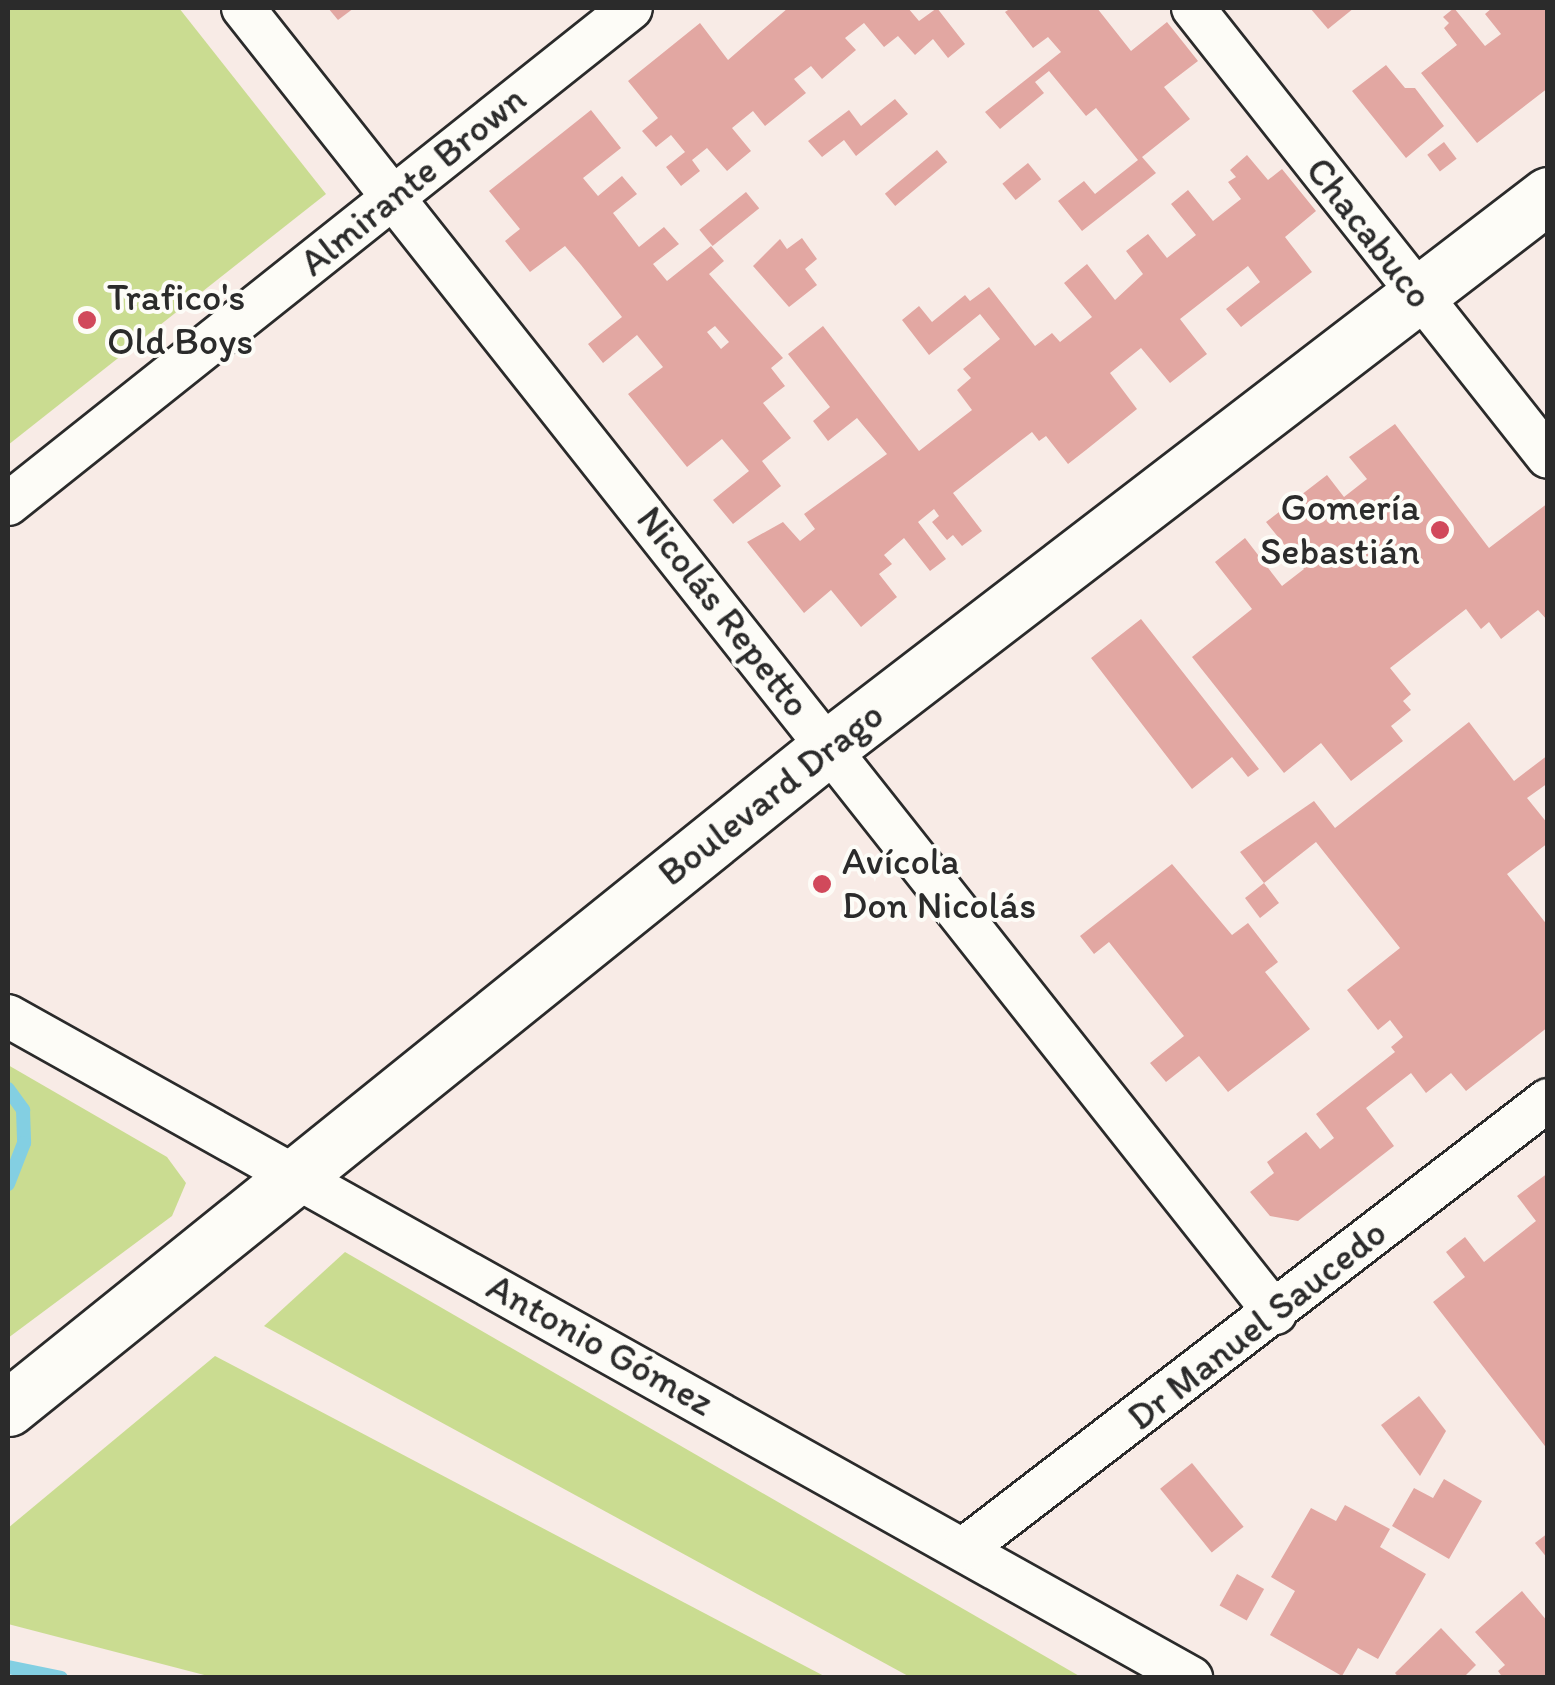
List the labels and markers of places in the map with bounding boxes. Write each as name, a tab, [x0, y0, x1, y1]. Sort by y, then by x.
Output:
place label: Trafico's Old Boys	[107, 275, 253, 364]
marker: Trafico's Old Boys	[76, 309, 98, 331]
place label: Gomería Sebastián	[1260, 485, 1420, 574]
marker: Gomería Sebastián	[1429, 519, 1451, 541]
place label: Avícola Don Nicolás	[842, 839, 1037, 928]
marker: Avícola Don Nicolás	[811, 873, 833, 895]

